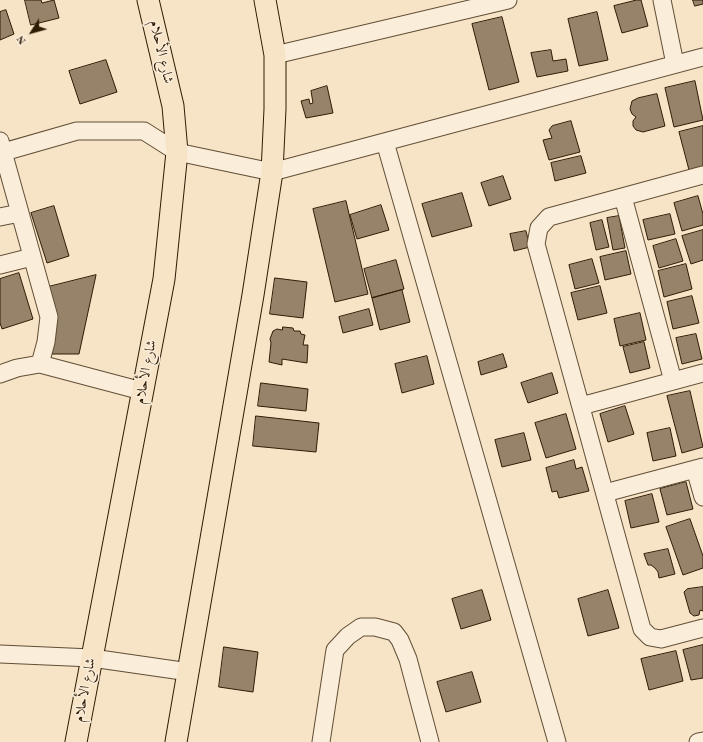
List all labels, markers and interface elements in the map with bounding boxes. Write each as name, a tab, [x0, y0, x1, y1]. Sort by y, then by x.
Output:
north arrow	[12, 12, 52, 52]
street label: شارع الأحلام	[146, 19, 176, 85]
text: N	[15, 33, 29, 46]
street label: شارع الأحلام	[132, 339, 160, 405]
street label: شارع الأحلام	[71, 657, 99, 723]

